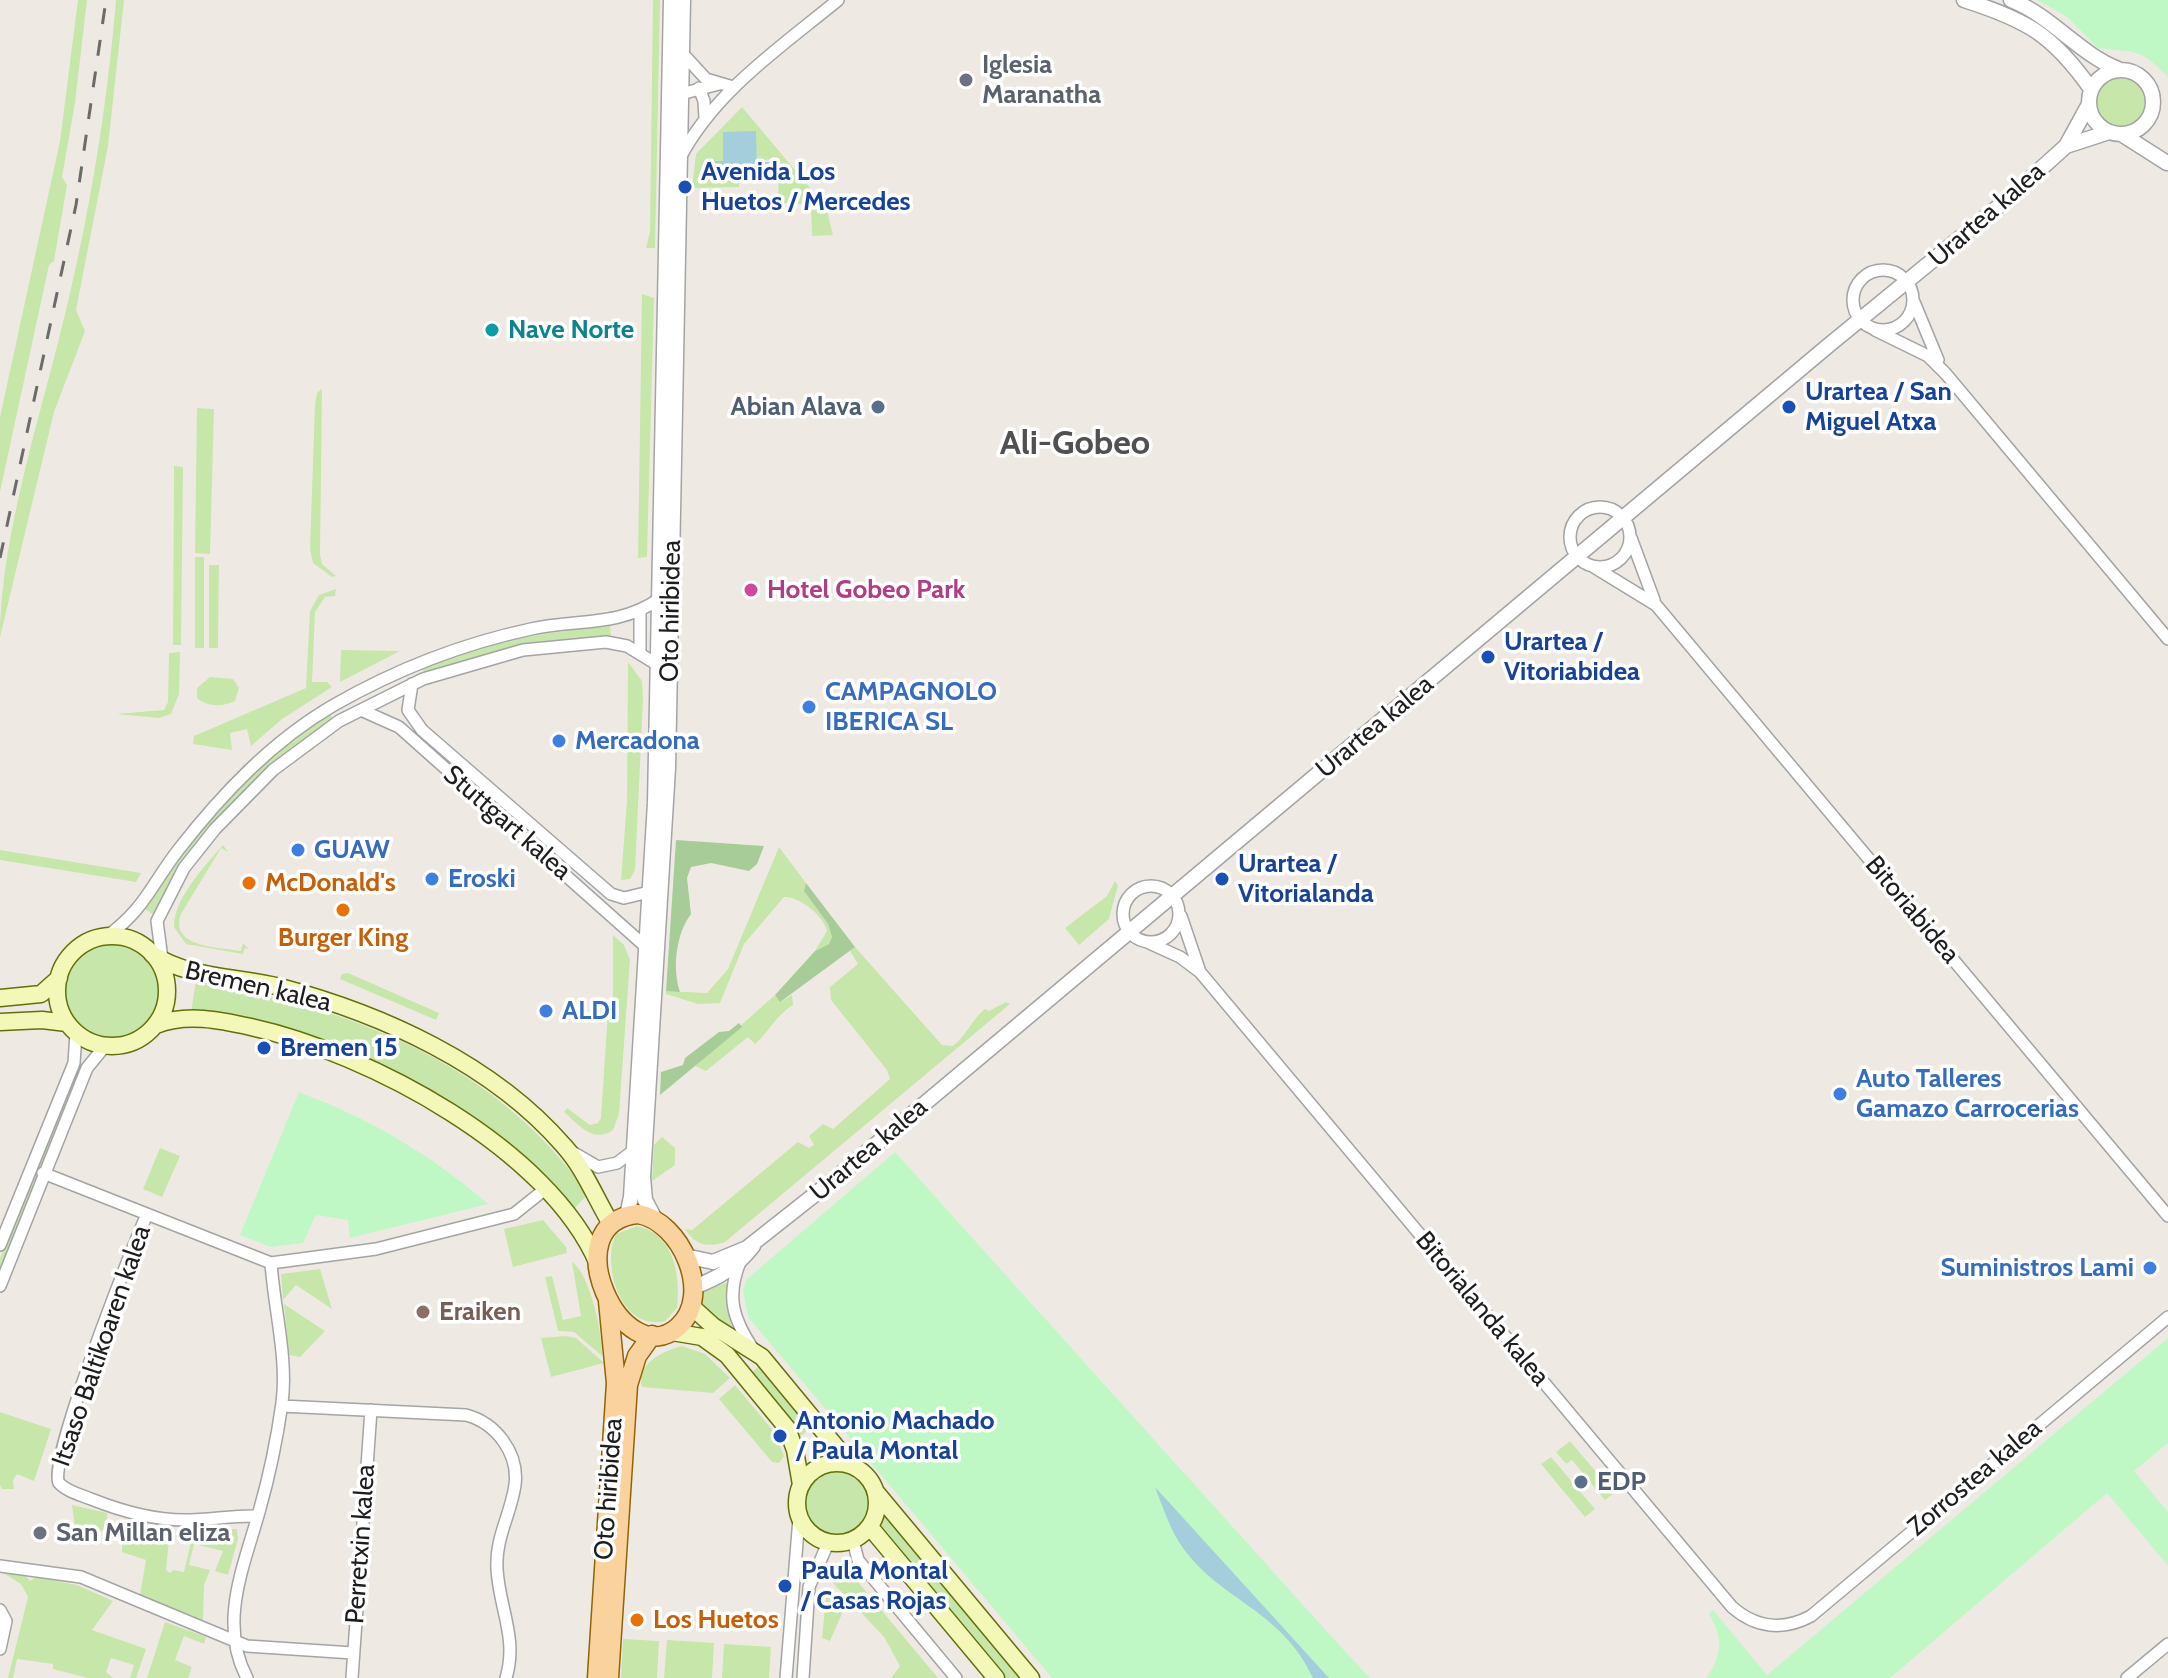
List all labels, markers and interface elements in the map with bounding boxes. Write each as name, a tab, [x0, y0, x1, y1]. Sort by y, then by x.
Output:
place label: Iglesia Maranatha	[982, 49, 1101, 110]
marker: Iglesia Maranatha	[957, 71, 975, 89]
place label: Avenida Los Huetos / Mercedes	[701, 156, 911, 218]
street label: Urartea kalea	[1923, 156, 2051, 274]
marker: Avenida Los Huetos / Mercedes	[676, 178, 694, 196]
place label: Nave Norte	[508, 314, 634, 346]
marker: Nave Norte	[483, 321, 501, 339]
place label: Urartea / San Miguel Atxa	[1805, 376, 1952, 438]
place label: Abian Alava	[730, 391, 862, 423]
marker: Abian Alava	[869, 398, 887, 416]
marker: Urartea / San Miguel Atxa	[1780, 398, 1798, 416]
district label: Ali-Gobeo	[1000, 424, 1150, 464]
street label: Oto hiribidea	[654, 540, 688, 682]
place label: Hotel Gobeo Park	[767, 574, 965, 606]
marker: Hotel Gobeo Park	[742, 581, 760, 599]
place label: Urartea / Vitoriabidea	[1504, 626, 1640, 688]
marker: Urartea / Vitoriabidea	[1479, 648, 1497, 666]
street label: Urartea kalea	[1310, 669, 1440, 785]
place label: CAMPAGNOLO IBERICA SL	[825, 676, 997, 738]
marker: CAMPAGNOLO IBERICA SL	[800, 698, 818, 716]
place label: Mercadona	[575, 725, 700, 757]
marker: Mercadona	[550, 732, 568, 750]
street label: Stuttgart kalea	[437, 759, 577, 887]
place label: GUAW	[314, 834, 390, 866]
marker: GUAW	[289, 841, 307, 859]
place label: Urartea / Vitorialanda	[1238, 848, 1374, 910]
street label: Bitoriabidea	[1858, 850, 1966, 970]
place label: Eroski	[448, 863, 516, 895]
place label: McDonald's	[265, 867, 396, 899]
marker: Eroski	[423, 870, 441, 888]
marker: Urartea / Vitorialanda	[1213, 870, 1231, 888]
marker: McDonald's	[240, 874, 258, 892]
marker: Burger King	[334, 901, 352, 919]
place label: Burger King	[278, 922, 408, 954]
street label: Bremen kalea	[182, 955, 334, 1019]
place label: ALDI	[562, 995, 617, 1027]
marker: ALDI	[537, 1002, 555, 1020]
place label: Bremen 15	[280, 1032, 398, 1064]
marker: Bremen 15	[255, 1039, 273, 1057]
place label: Auto Talleres Gamazo Carrocerias	[1856, 1063, 2079, 1124]
marker: Auto Talleres Gamazo Carrocerias	[1831, 1085, 1849, 1103]
street label: Urartea kalea	[804, 1092, 934, 1208]
street label: Itsaso Baltikoaren kalea	[46, 1221, 158, 1471]
street label: Bitorialanda kalea	[1408, 1226, 1556, 1392]
place label: Suministros Lami	[1941, 1252, 2134, 1284]
marker: Suministros Lami	[2141, 1259, 2159, 1277]
place label: Eraiken	[439, 1296, 521, 1328]
marker: Eraiken	[414, 1303, 432, 1321]
place label: Antonio Machado / Paula Montal	[796, 1405, 995, 1466]
street label: Zorrostea kalea	[1902, 1413, 2048, 1543]
street label: Oto hiribidea	[588, 1417, 630, 1561]
marker: Antonio Machado / Paula Montal	[771, 1427, 789, 1445]
street label: Perretxin kalea	[340, 1463, 382, 1625]
place label: EDP	[1597, 1466, 1646, 1498]
marker: EDP	[1572, 1473, 1590, 1491]
place label: San Millan eliza	[56, 1517, 230, 1549]
marker: San Millan eliza	[31, 1524, 49, 1542]
place label: Paula Montal / Casas Rojas	[801, 1555, 948, 1616]
marker: Paula Montal / Casas Rojas	[776, 1577, 794, 1595]
place label: Los Huetos	[653, 1604, 779, 1636]
marker: Los Huetos	[628, 1611, 646, 1629]

